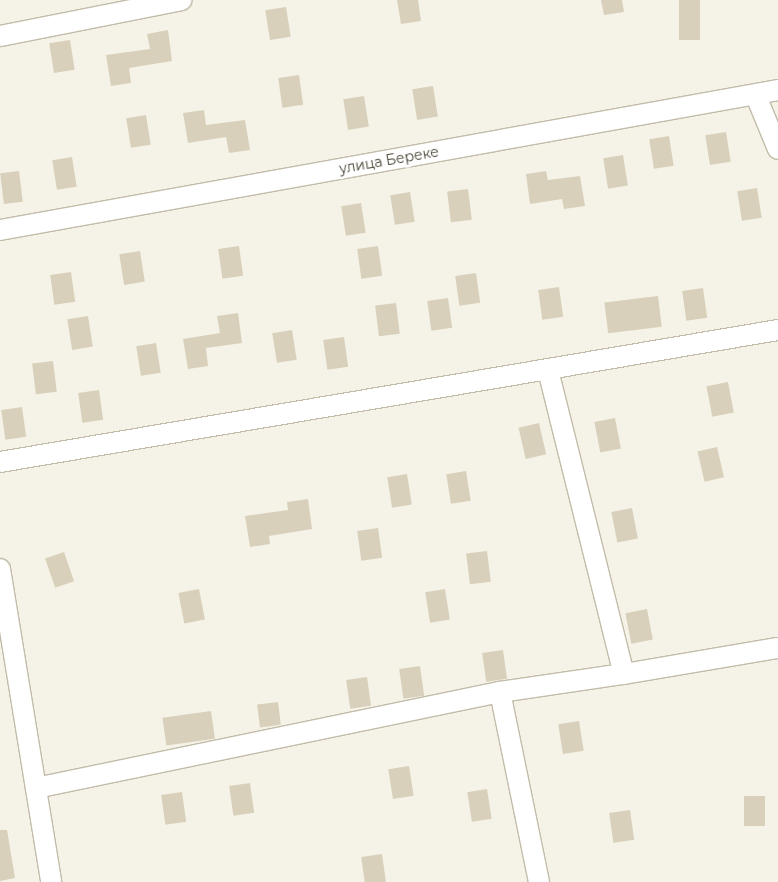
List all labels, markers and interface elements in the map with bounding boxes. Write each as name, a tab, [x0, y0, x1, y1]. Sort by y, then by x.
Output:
street label: улица Береке	[338, 143, 440, 177]

